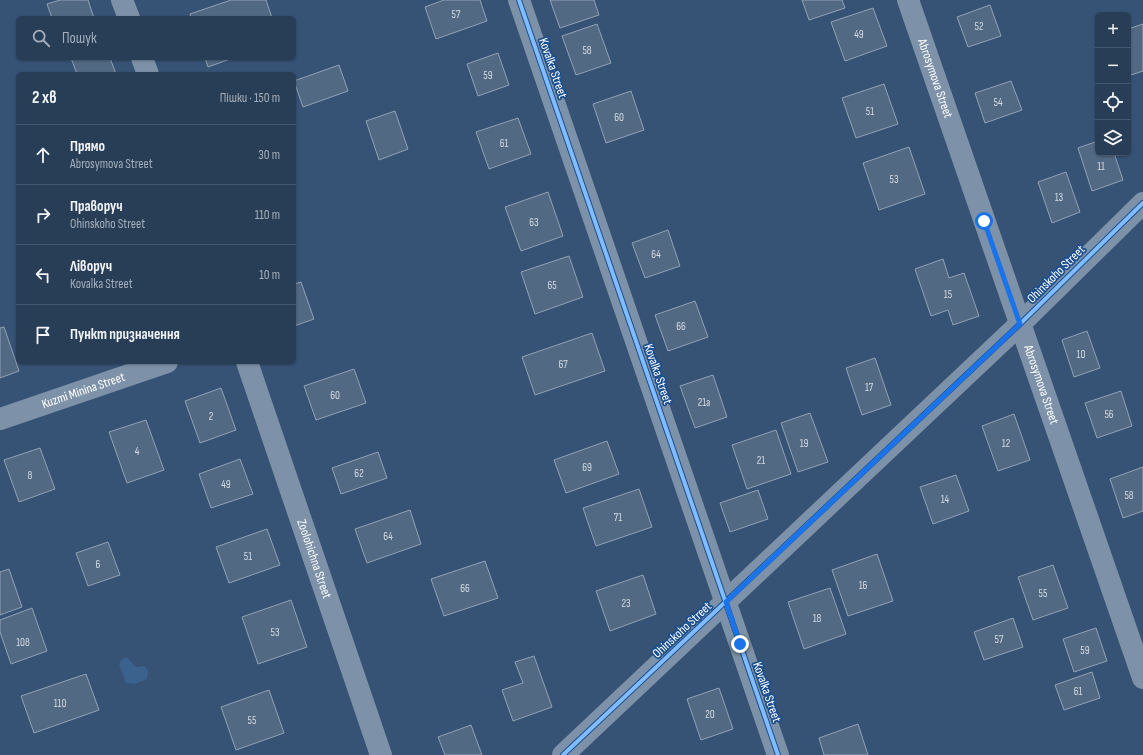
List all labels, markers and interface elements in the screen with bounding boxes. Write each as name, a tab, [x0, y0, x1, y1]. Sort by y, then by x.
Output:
house number: 57	[452, 8, 461, 21]
map controls	[1095, 12, 1131, 156]
button: +	[1095, 12, 1131, 48]
search box	[16, 16, 296, 60]
house number: 52	[975, 20, 984, 33]
icon: search	[30, 27, 52, 49]
house number: 49	[854, 28, 864, 41]
text: Пошук	[62, 29, 97, 48]
street label: Kovalka Street	[535, 36, 571, 100]
street label: Abrosymova Street	[914, 36, 956, 120]
house number: 58	[582, 44, 592, 57]
button: −	[1095, 48, 1131, 84]
house number: 59	[483, 69, 493, 82]
button: locate	[1095, 84, 1131, 120]
text: 2 хв	[32, 88, 57, 108]
text: Пішки · 150 m	[220, 90, 280, 106]
house number: 54	[993, 96, 1003, 109]
house number: 51	[866, 105, 874, 118]
house number: 60	[614, 111, 624, 124]
button: layers	[1095, 120, 1131, 156]
text: Прямо	[70, 137, 105, 156]
house number: 61	[500, 137, 508, 150]
icon: ahead	[32, 144, 54, 166]
text: 30 m	[258, 147, 280, 163]
text: Abrosymova Street	[70, 156, 153, 172]
house number: 11	[1097, 160, 1105, 173]
house number: 53	[889, 173, 899, 186]
house number: 13	[1055, 191, 1064, 204]
text: Праворуч	[70, 197, 123, 216]
icon: right	[32, 204, 54, 226]
text: 110 m	[255, 207, 280, 223]
route start	[975, 212, 993, 230]
text: Ohinskoho Street	[70, 216, 145, 232]
house number: 63	[529, 216, 539, 229]
street label: Ohinskoho Street	[1024, 242, 1088, 306]
house number: 64	[651, 248, 661, 261]
text: Ліворуч	[70, 257, 112, 276]
icon: left	[32, 264, 54, 286]
text: 10 m	[259, 267, 280, 283]
text: Kovalka Street	[70, 276, 133, 292]
house number: 65	[547, 279, 557, 292]
house number: 15	[944, 288, 952, 301]
house number: 66	[676, 320, 686, 333]
icon: arrive	[32, 324, 54, 346]
text: Пункт призначення	[70, 325, 180, 344]
street label: Kovalka Street	[640, 342, 676, 406]
street label: Abrosymova Street	[1020, 342, 1062, 426]
house number: 10	[1077, 348, 1085, 361]
house number: 67	[558, 358, 568, 371]
street label: Kuzmi Minina Street	[40, 369, 127, 412]
house number: 17	[865, 381, 874, 394]
house number: 60	[330, 389, 340, 402]
house number: 21а	[698, 396, 710, 409]
house number: 56	[1104, 408, 1114, 421]
house number: 2	[209, 410, 214, 423]
house number: 19	[800, 437, 808, 450]
house number: 12	[1002, 437, 1011, 450]
house number: 4	[135, 445, 140, 458]
house number: 21	[757, 454, 765, 467]
house number: 69	[582, 461, 592, 474]
house number: 62	[354, 467, 364, 480]
house number: 8	[28, 469, 33, 482]
house number: 49	[221, 478, 231, 491]
house number: 58	[1124, 489, 1134, 502]
house number: 14	[941, 493, 950, 506]
house number: 71	[614, 511, 622, 524]
street label: Zoolohichna Street	[293, 517, 335, 601]
house number: 64	[383, 530, 393, 543]
house number: 51	[244, 550, 252, 563]
house number: 6	[96, 558, 101, 571]
house number: 16	[859, 579, 868, 592]
house number: 66	[460, 582, 470, 595]
house number: 55	[1039, 587, 1047, 600]
house number: 23	[621, 597, 631, 610]
street label: Ohinskoho Street	[649, 598, 715, 662]
house number: 18	[813, 612, 822, 625]
house number: 53	[270, 626, 280, 639]
house number: 57	[995, 633, 1004, 646]
route end	[731, 635, 749, 653]
house number: 108	[16, 636, 30, 649]
house number: 59	[1080, 644, 1090, 657]
street label: Kovalka Street	[749, 660, 785, 724]
house number: 61	[1074, 685, 1082, 698]
house number: 110	[54, 697, 66, 710]
house number: 20	[705, 708, 715, 721]
house number: 55	[248, 714, 256, 727]

